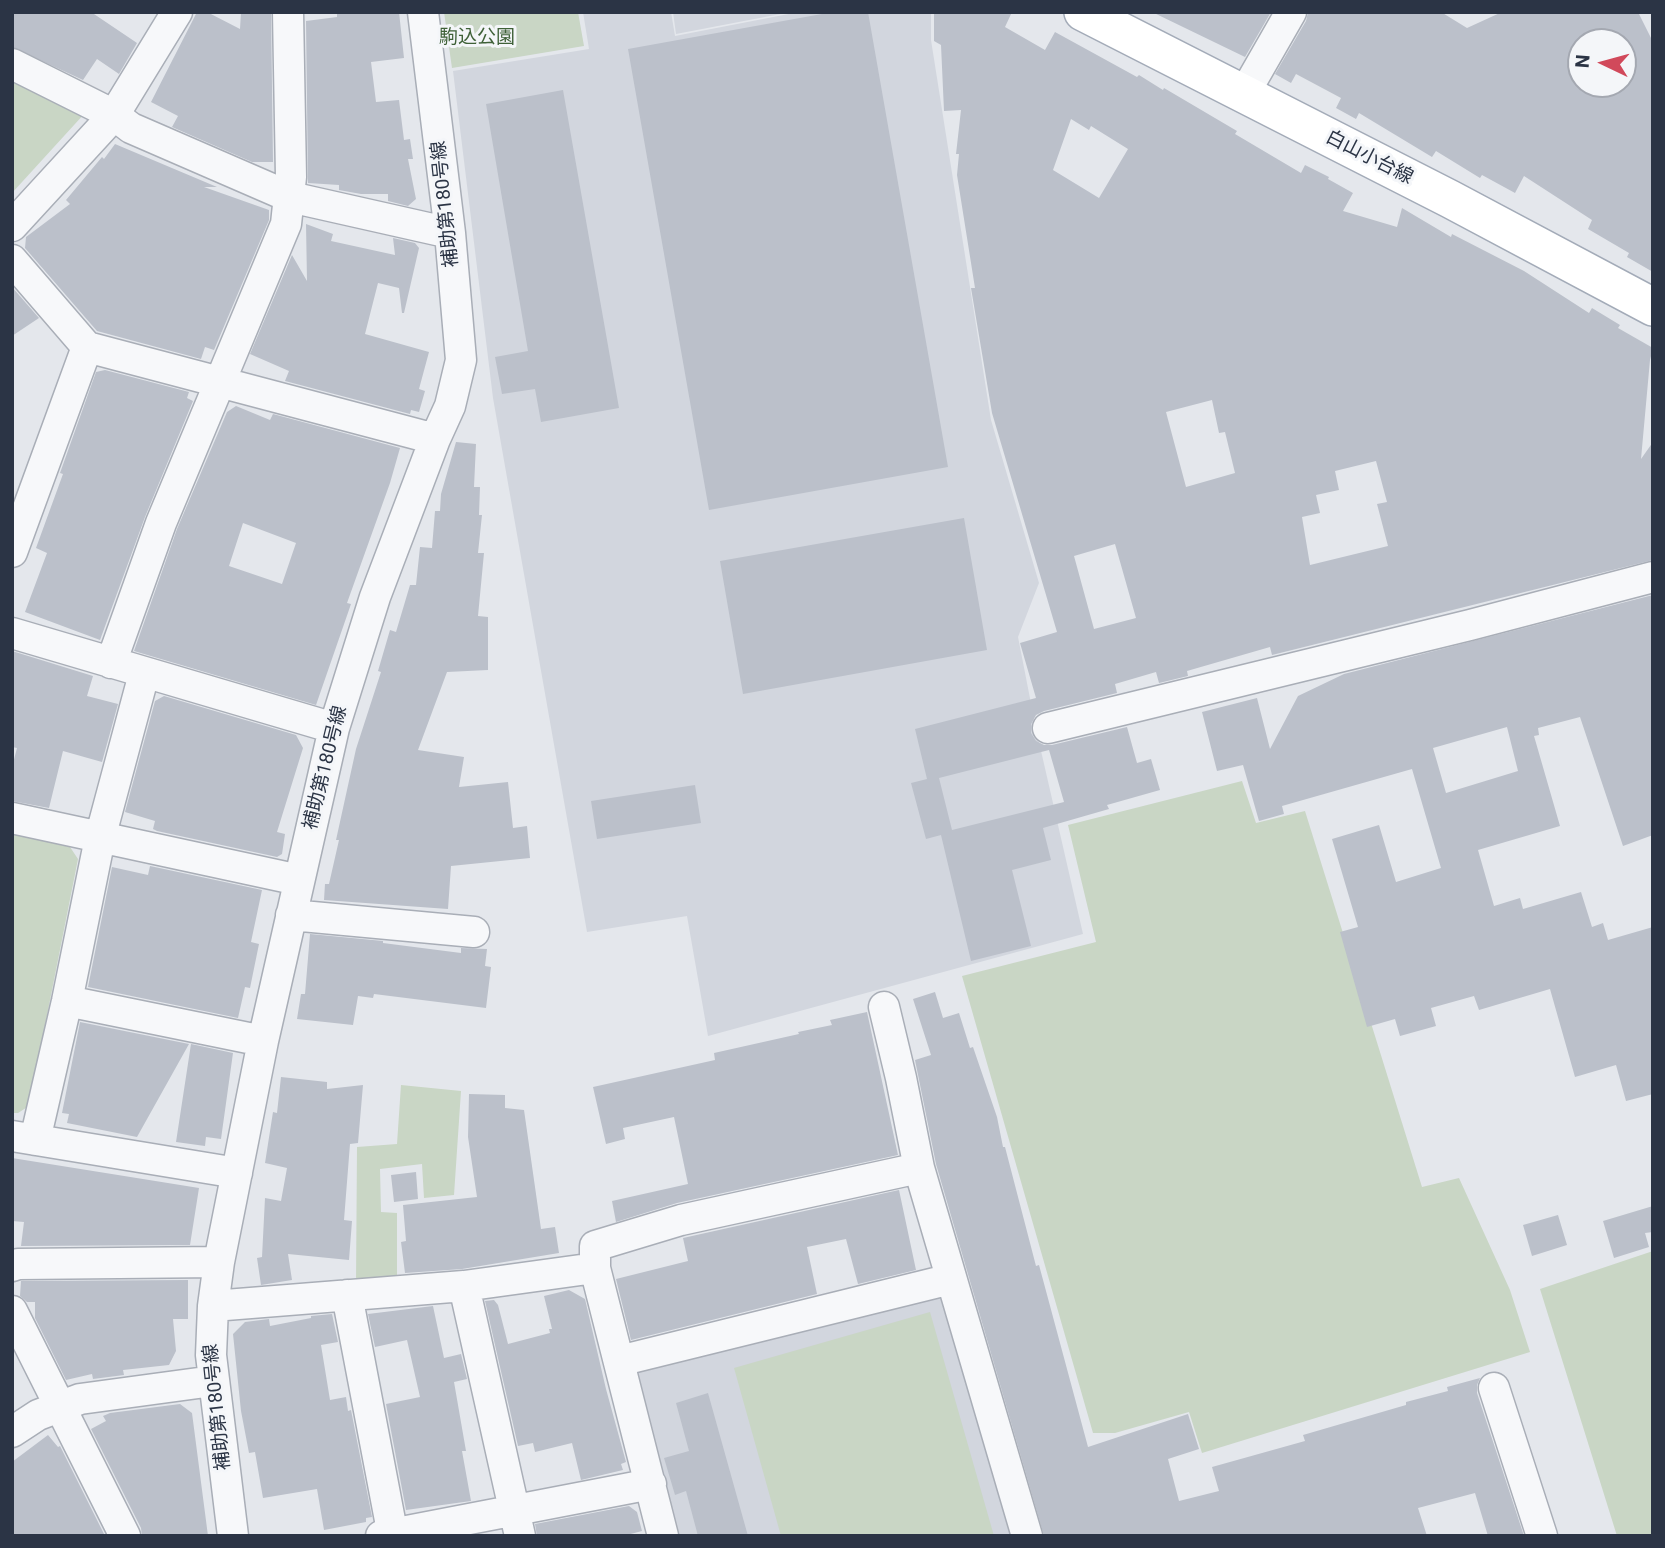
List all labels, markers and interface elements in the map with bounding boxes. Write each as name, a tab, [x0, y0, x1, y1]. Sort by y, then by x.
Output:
park label: 駒込公園	[439, 27, 515, 49]
north arrow	[1567, 28, 1637, 98]
text: N	[1571, 54, 1595, 69]
street label: 白山小台線	[1322, 126, 1416, 190]
street label: 補助第180号線	[428, 140, 464, 268]
street label: 補助第180号線	[300, 704, 352, 832]
street label: 補助第180号線	[200, 1343, 236, 1471]

